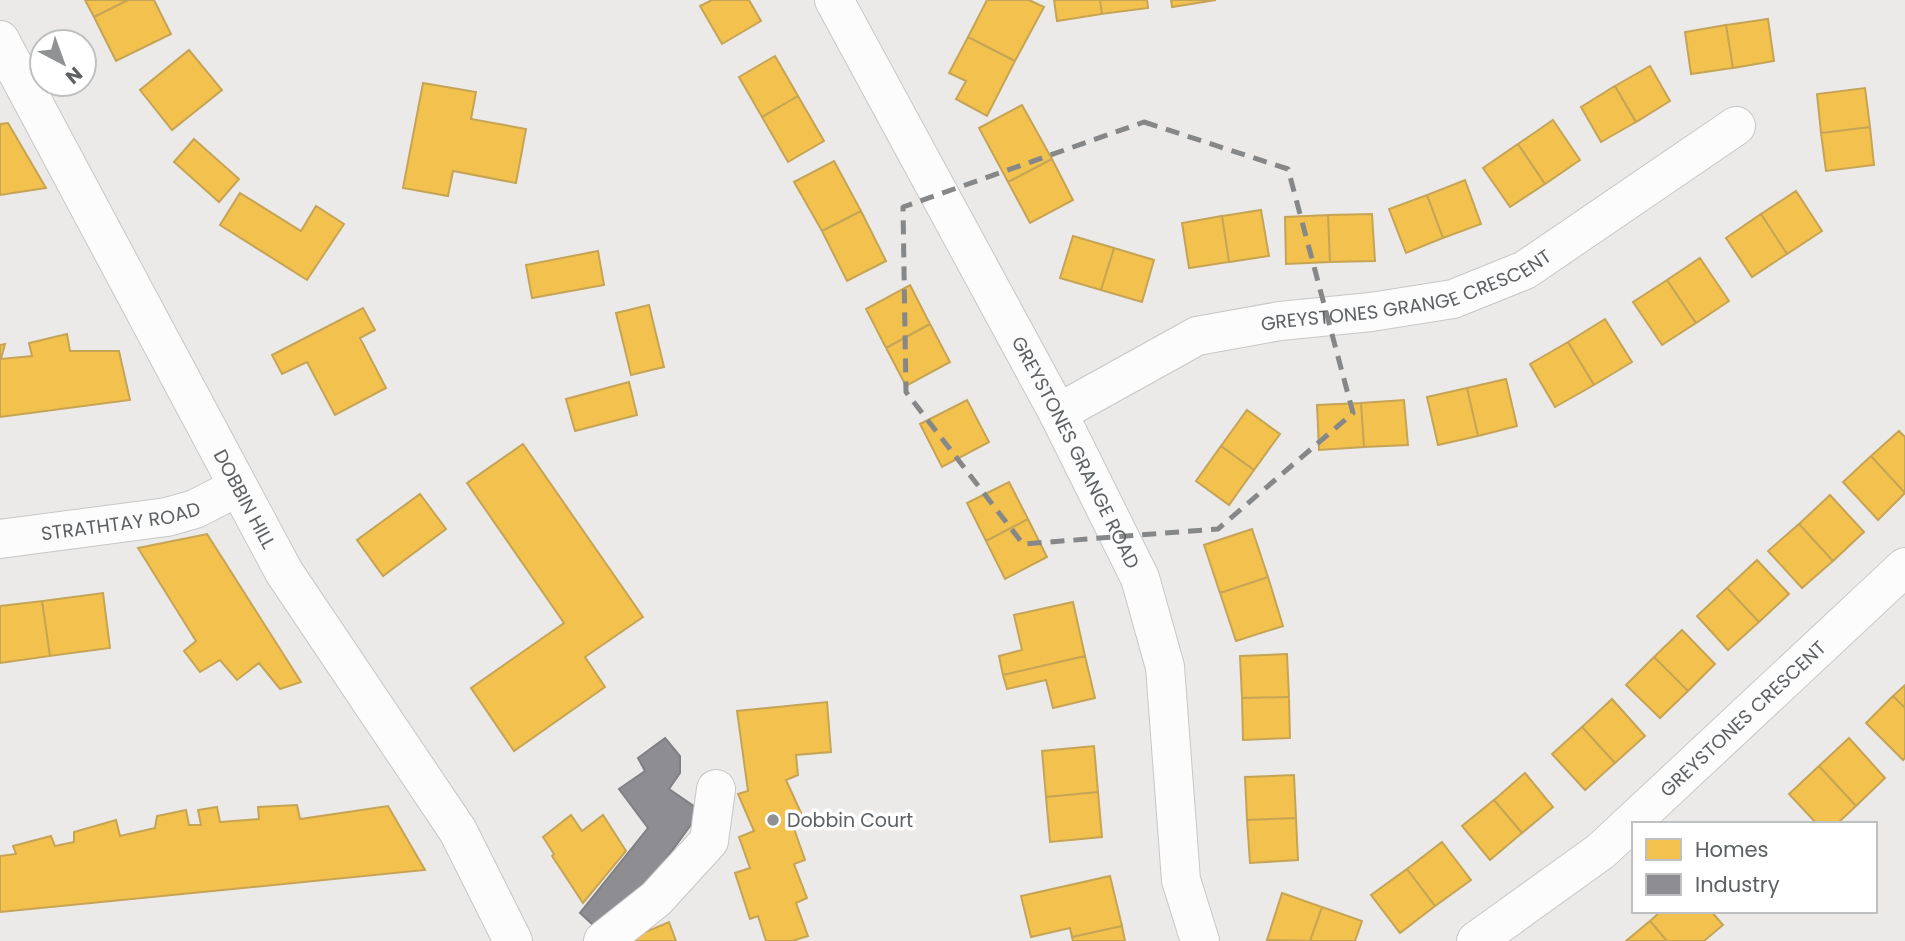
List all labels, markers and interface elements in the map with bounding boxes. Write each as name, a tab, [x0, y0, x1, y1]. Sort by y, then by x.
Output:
north arrow	[28, 28, 98, 98]
text: N	[60, 61, 88, 90]
street label: GREYSTONES GRANGE CRESCENT	[1259, 243, 1556, 338]
street label: GREYSTONES GRANGE ROAD	[1005, 331, 1147, 573]
street label: DOBBIN HILL	[207, 444, 282, 553]
street label: STRATHTAY ROAD	[39, 495, 204, 547]
street label: GREYSTONES CRESCENT	[1654, 634, 1832, 803]
place label: Dobbin Court	[787, 807, 913, 834]
marker: Dobbin Court	[765, 812, 781, 828]
legend	[1632, 822, 1877, 913]
text: Homes	[1695, 835, 1769, 864]
text: Industry	[1695, 870, 1780, 899]

